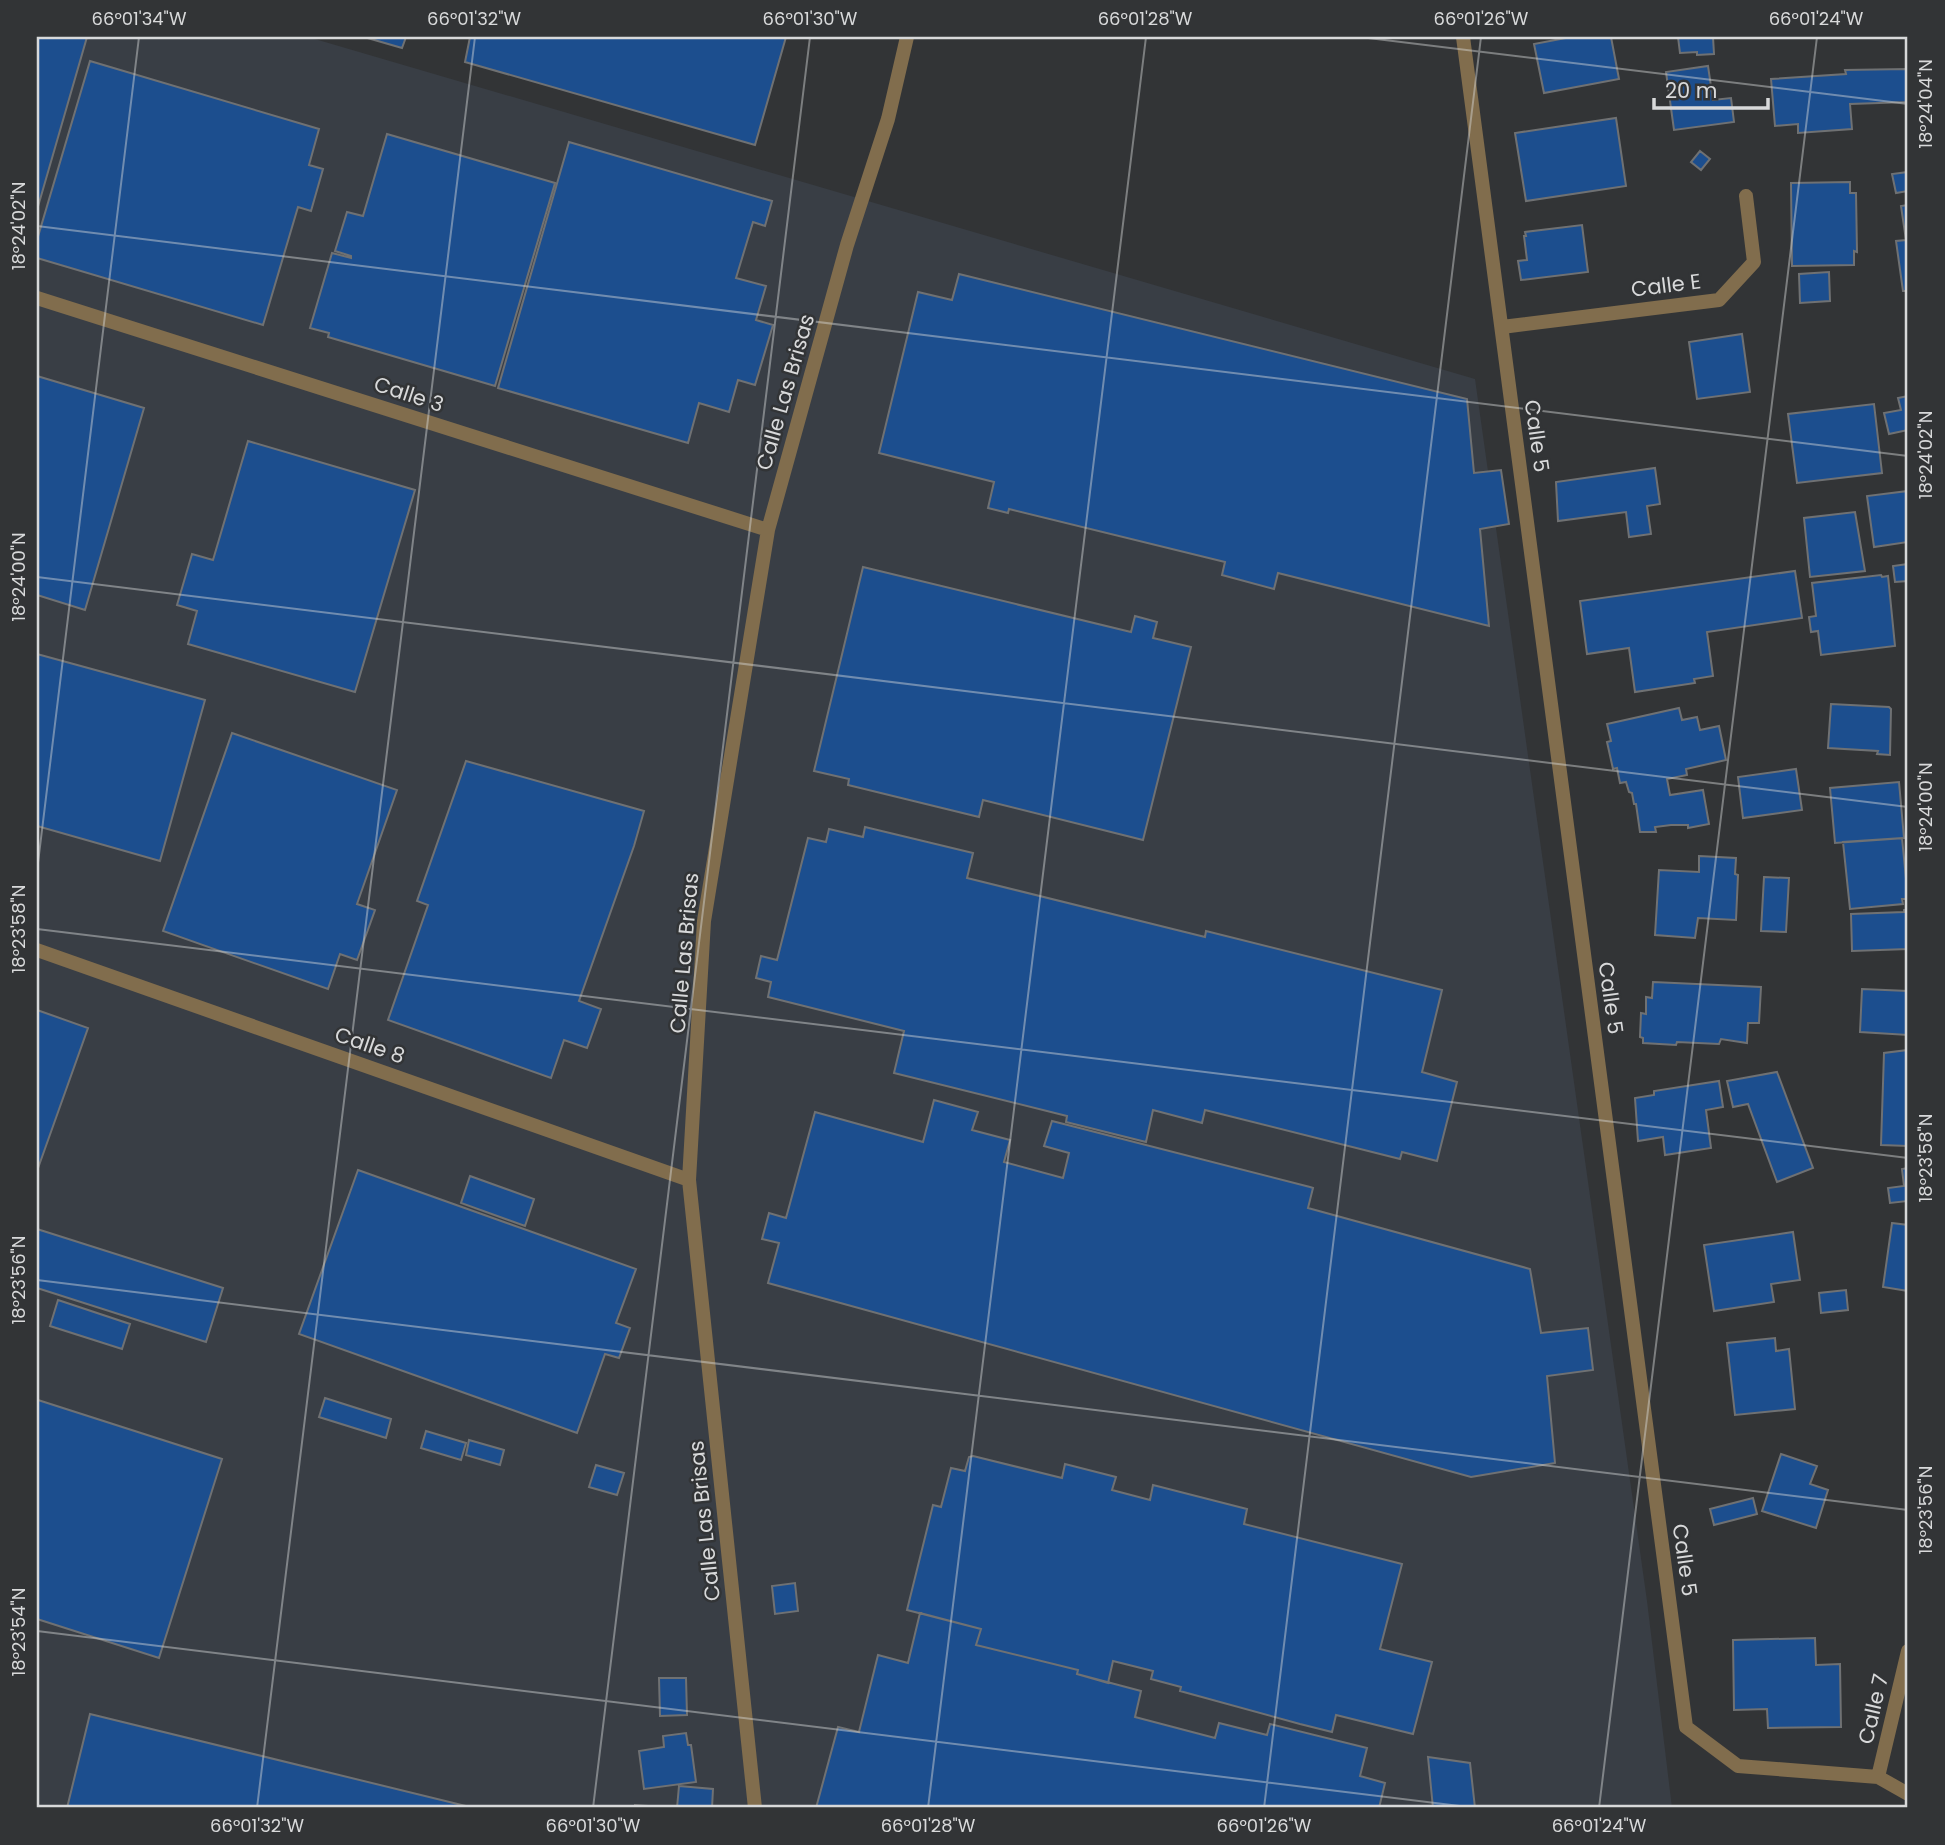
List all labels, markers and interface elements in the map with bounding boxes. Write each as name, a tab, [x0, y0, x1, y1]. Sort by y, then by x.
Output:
text: 66°01'34"W	[92, 6, 187, 31]
text: 66°01'32"W	[427, 6, 521, 31]
text: 66°01'30"W	[763, 6, 858, 31]
text: 66°01'28"W	[1098, 6, 1193, 31]
text: 66°01'26"W	[1434, 6, 1529, 31]
text: 66°01'24"W	[1769, 6, 1864, 31]
text: 18°24'04"N	[1913, 59, 1938, 149]
scale bar	[1654, 66, 1768, 110]
text: 20 m	[1665, 76, 1718, 105]
text: 18°24'02"N	[6, 182, 31, 270]
street label: Calle E	[1629, 266, 1703, 304]
street label: Calle Las Brisas	[749, 311, 821, 473]
street label: Calle 3	[370, 369, 448, 419]
street label: Calle 5	[1518, 398, 1556, 474]
text: 18°24'02"N	[1913, 411, 1938, 499]
text: 18°24'00"N	[6, 532, 31, 622]
text: 18°24'00"N	[1913, 762, 1938, 852]
street label: Calle Las Brisas	[663, 871, 705, 1035]
text: 18°23'58"N	[6, 885, 31, 973]
street label: Calle 5	[1592, 960, 1630, 1036]
street label: Calle 8	[331, 1019, 409, 1071]
text: 18°23'58"N	[1913, 1114, 1938, 1202]
text: 18°23'56"N	[6, 1236, 31, 1324]
street label: Calle Las Brisas	[681, 1439, 727, 1603]
text: 18°23'56"N	[1913, 1466, 1938, 1554]
street label: Calle 5	[1666, 1522, 1704, 1598]
text: 18°23'54"N	[6, 1588, 31, 1676]
street label: Calle 7	[1851, 1671, 1895, 1747]
text: 66°01'32"W	[210, 1813, 304, 1838]
text: 66°01'30"W	[546, 1813, 641, 1838]
text: 66°01'28"W	[881, 1813, 976, 1838]
text: 66°01'26"W	[1217, 1813, 1312, 1838]
text: 66°01'24"W	[1552, 1813, 1647, 1838]

